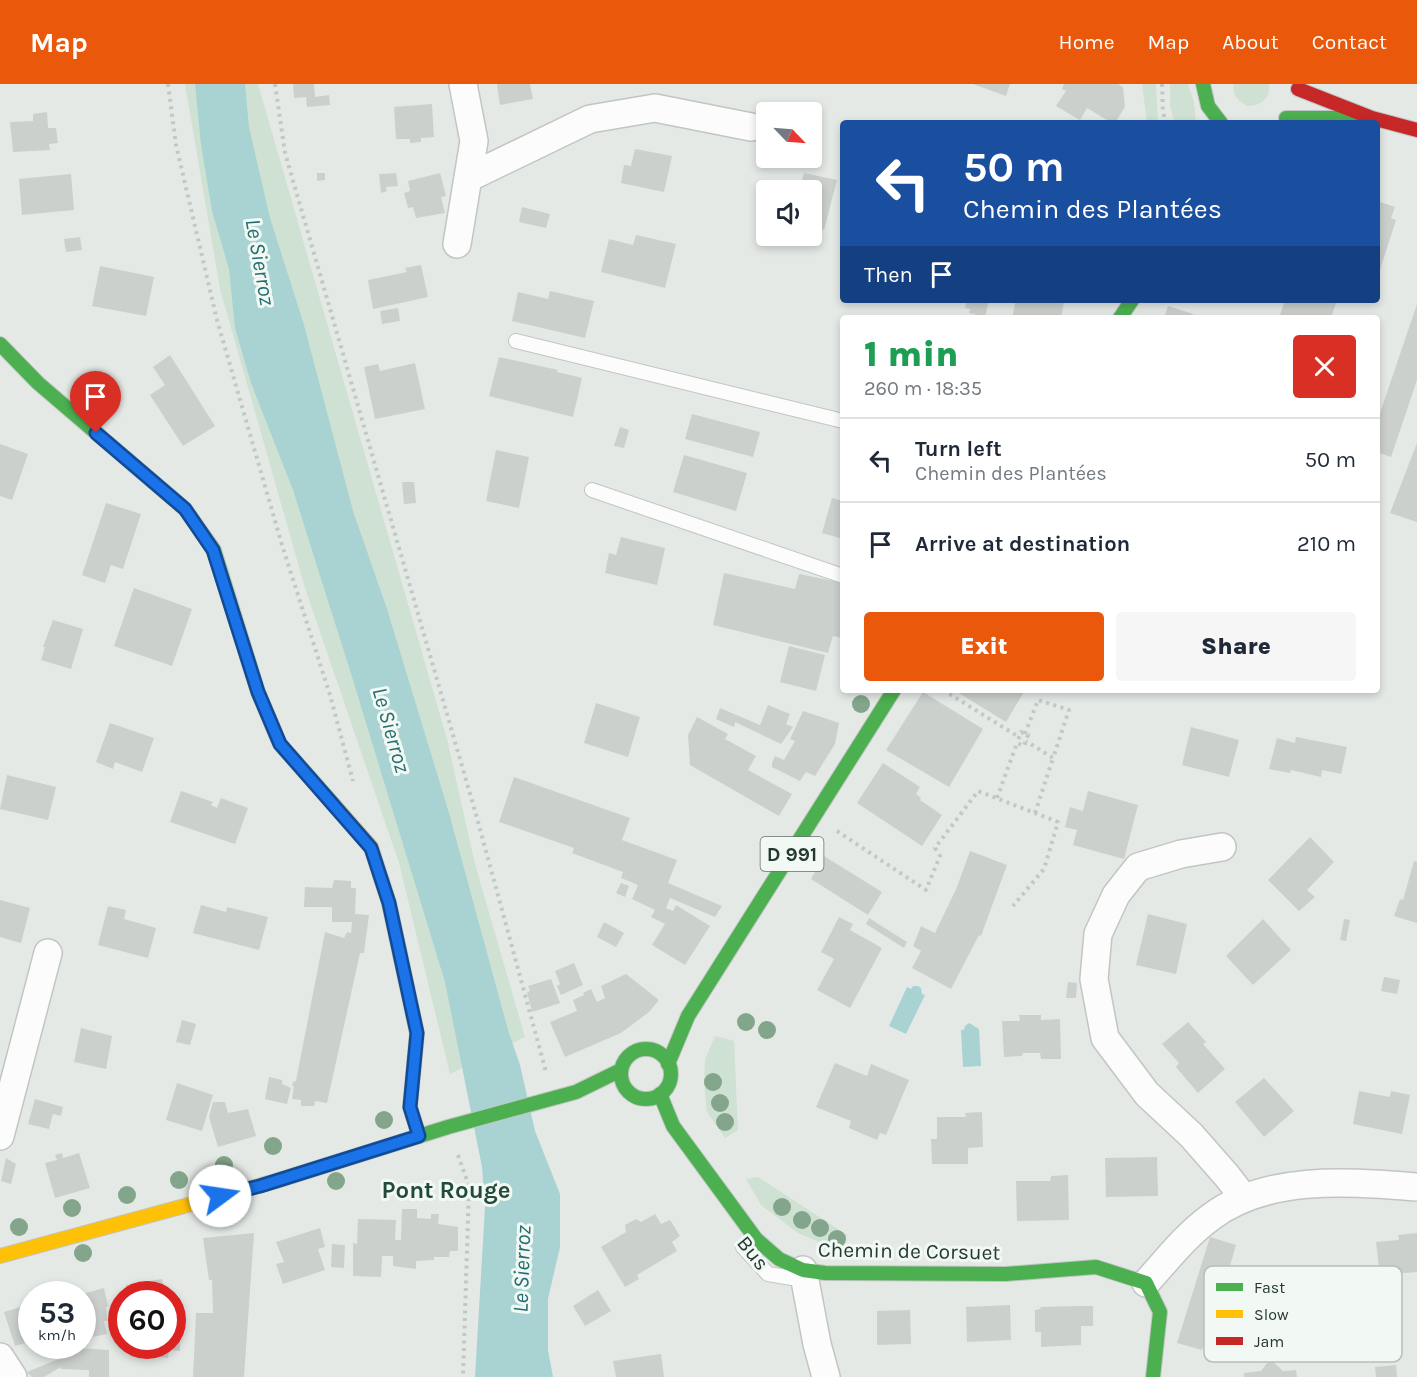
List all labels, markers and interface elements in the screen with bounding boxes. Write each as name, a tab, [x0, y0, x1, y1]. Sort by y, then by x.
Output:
text: Map	[30, 26, 88, 59]
text: Home	[1059, 30, 1115, 54]
text: Map	[1148, 30, 1189, 54]
text: About	[1222, 30, 1279, 54]
text: Contact	[1312, 30, 1387, 54]
north arrow	[756, 102, 822, 168]
map controls	[756, 102, 822, 246]
text: 50 m	[963, 142, 1065, 192]
icon: left	[864, 144, 942, 222]
button: sound	[756, 180, 822, 246]
text: Chemin des Plantées	[963, 193, 1222, 225]
water label: Le Sierroz	[240, 217, 281, 308]
icon: arrive	[925, 258, 958, 291]
text: Then	[864, 262, 913, 288]
text: 1 min	[864, 333, 958, 375]
button: close	[1293, 335, 1356, 398]
pin	[70, 371, 121, 433]
text: 260 m · 18:35	[864, 377, 982, 400]
icon: arrive	[79, 380, 112, 413]
text: Turn left	[915, 436, 1002, 462]
icon: left	[864, 444, 897, 477]
text: 50 m	[1305, 447, 1356, 473]
text: Chemin des Plantées	[915, 462, 1107, 485]
icon: arrive	[864, 528, 897, 561]
text: Arrive at destination	[915, 531, 1130, 557]
text: 210 m	[1297, 531, 1356, 557]
button: Exit	[864, 612, 1104, 681]
button: Share	[1116, 612, 1356, 681]
water label: Le Sierroz	[366, 684, 416, 776]
road number: D 991	[760, 837, 824, 871]
position arrow	[188, 1164, 252, 1228]
district label: Pont Rouge	[382, 1176, 510, 1204]
water label: Le Sierroz	[507, 1224, 537, 1313]
street label: Bus	[732, 1231, 774, 1275]
street label: Chemin de Corsuet	[818, 1237, 1001, 1265]
legend	[1204, 1266, 1402, 1362]
text: Fast	[1254, 1278, 1285, 1297]
speed limit sign: 60	[108, 1281, 186, 1359]
text: 53	[39, 1295, 75, 1331]
text: Slow	[1254, 1305, 1289, 1324]
text: km/h	[38, 1326, 76, 1344]
text: Jam	[1254, 1332, 1284, 1351]

